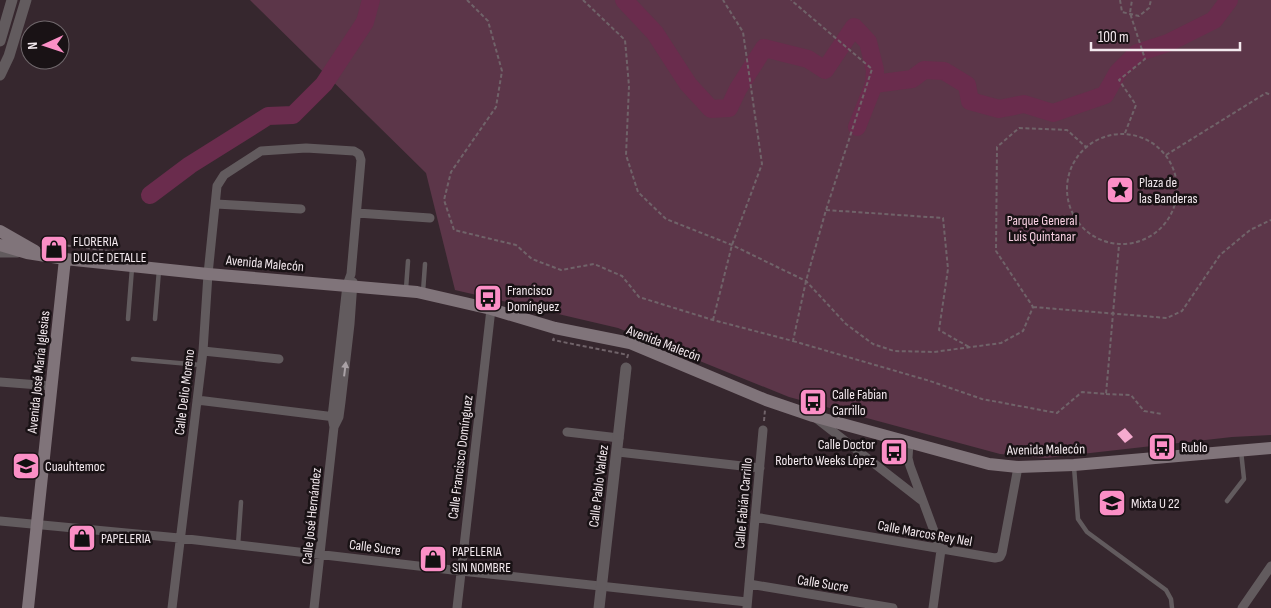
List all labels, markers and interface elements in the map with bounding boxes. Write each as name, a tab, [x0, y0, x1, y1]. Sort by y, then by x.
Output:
north arrow	[20, 20, 70, 70]
scale bar	[1091, 20, 1240, 52]
text: 100 m	[1098, 28, 1129, 47]
text: N	[24, 41, 41, 50]
place label: Plaza de las Banderas	[1139, 174, 1198, 207]
place icon: Plaza de las Banderas	[1105, 175, 1135, 205]
park label: Parque General Luis Quintanar	[1007, 212, 1077, 245]
place label: FLORERIA DULCE DETALLE	[73, 233, 147, 266]
shop icon: FLORERIA DULCE DETALLE	[39, 234, 69, 264]
street label: Avenida Malecón	[224, 252, 305, 275]
place label: Francisco Domínguez	[507, 282, 559, 315]
bus stop icon: Francisco Domínguez	[473, 283, 503, 313]
street label: Avenida José María Iglesias	[24, 310, 53, 435]
street label: Avenida Malecón	[623, 321, 703, 365]
street label: Calle Delio Moreno	[171, 348, 198, 436]
one-way arrow	[341, 361, 349, 377]
place label: Calle Fabian Carrillo	[832, 386, 887, 419]
bus stop icon: Calle Fabian Carrillo	[798, 387, 828, 417]
street label: Calle Francisco Domínguez	[444, 394, 477, 520]
bus stop icon: Rublo	[1147, 432, 1177, 462]
place label: Calle Doctor Roberto Weeks López	[775, 436, 875, 469]
bus stop icon: Calle Doctor Roberto Weeks López	[879, 437, 909, 467]
place label: Rublo	[1181, 439, 1208, 456]
street label: Avenida Malecón	[1006, 440, 1085, 459]
street label: Calle Pablo Valdez	[585, 444, 612, 528]
school or university icon: Cuauhtemoc	[11, 451, 41, 481]
street label: Calle Fabián Carrillo	[731, 457, 756, 549]
place label: Cuauhtemoc	[45, 458, 105, 475]
street label: Calle José Hernández	[298, 467, 325, 565]
school or university icon: Mixta U 22	[1097, 488, 1127, 518]
place label: Mixta U 22	[1131, 495, 1180, 512]
street label: Calle Marcos Rey Nel	[876, 517, 974, 550]
shop icon: PAPELERIA	[67, 523, 97, 553]
place label: PAPELERIA	[101, 530, 151, 547]
street label: Calle Sucre	[348, 536, 402, 559]
place label: PAPELERIA SIN NOMBRE	[452, 543, 511, 576]
shop icon: PAPELERIA SIN NOMBRE	[418, 544, 448, 574]
street label: Calle Sucre	[796, 571, 850, 596]

